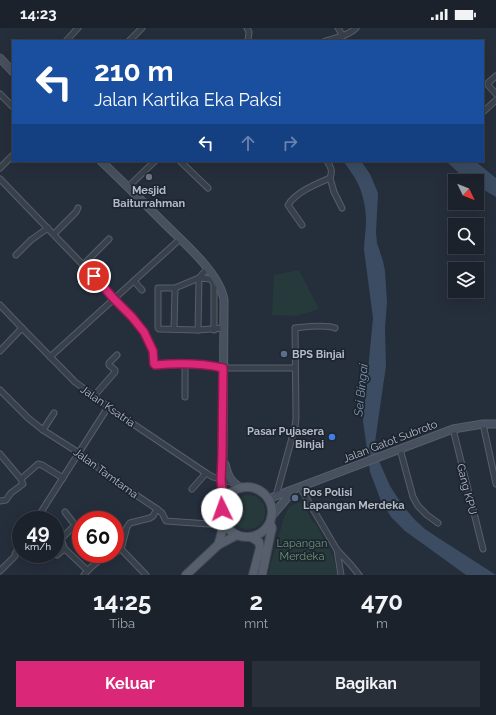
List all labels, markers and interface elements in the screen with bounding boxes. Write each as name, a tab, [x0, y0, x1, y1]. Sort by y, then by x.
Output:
text: 14:23	[20, 5, 57, 23]
text: 210 m	[94, 55, 174, 88]
icon: left	[28, 56, 80, 108]
text: Jalan Kartika Eka Paksi	[94, 89, 282, 110]
icon: left	[195, 132, 217, 154]
icon: ahead	[237, 132, 259, 154]
icon: right	[279, 132, 301, 154]
marker: Mesjid Baiturrahman	[144, 172, 154, 182]
north arrow	[448, 174, 484, 210]
map controls	[448, 174, 484, 298]
place label: Mesjid Baiturrahman	[113, 184, 185, 210]
button: search	[448, 218, 484, 254]
pin	[77, 259, 111, 293]
button: layers	[448, 262, 484, 298]
icon: arrive	[83, 265, 105, 287]
place label: BPS Binjai	[292, 348, 345, 361]
marker: BPS Binjai	[279, 349, 289, 359]
water label: Sei Bingai	[351, 363, 371, 418]
street label: Jalan Ksatria	[78, 383, 138, 430]
street label: Jalan Gatot Subroto	[341, 417, 440, 465]
place label: Pasar Pujasera Binjai	[247, 425, 324, 451]
marker: Pasar Pujasera Binjai	[327, 432, 337, 442]
street label: Jalan Tamtama	[71, 446, 140, 501]
street label: Gang KPU	[454, 462, 479, 516]
place label: Pos Polisi Lapangan Merdeka	[303, 486, 405, 512]
position arrow	[201, 488, 243, 530]
marker: Pos Polisi Lapangan Merdeka	[290, 493, 300, 503]
speed limit sign: 60	[72, 511, 124, 563]
text: 49	[26, 520, 50, 544]
park label: Lapangan Merdeka	[277, 537, 327, 563]
text: km/h	[25, 541, 51, 552]
text: 14:25	[93, 587, 151, 616]
text: 2	[249, 587, 263, 616]
text: 470	[361, 587, 403, 616]
text: Tiba	[109, 616, 135, 631]
text: mnt	[244, 616, 268, 631]
text: m	[376, 616, 388, 631]
button: Keluar	[16, 661, 244, 707]
button: Bagikan	[252, 661, 480, 707]

